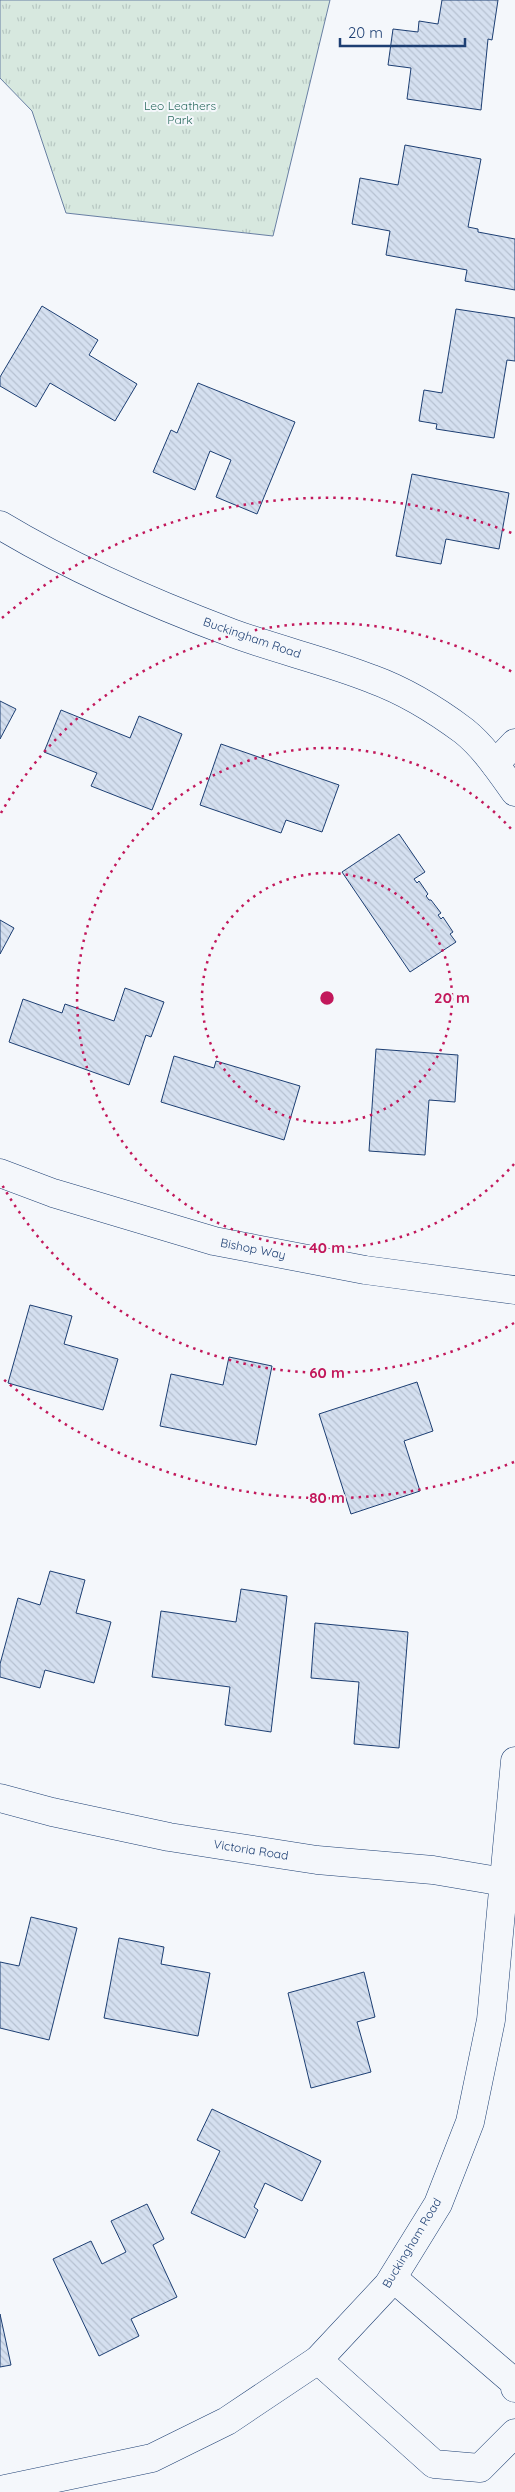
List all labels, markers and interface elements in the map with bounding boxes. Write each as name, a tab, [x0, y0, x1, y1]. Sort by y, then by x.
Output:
scale bar	[340, 15, 465, 47]
text: 20 m	[348, 23, 383, 42]
park label: Leo Leathers Park	[144, 98, 216, 127]
street label: Buckingham Road	[201, 614, 303, 661]
text: 20 m	[434, 988, 470, 1007]
centre of rings	[318, 989, 336, 1007]
street label: Bishop Way	[219, 1235, 287, 1262]
text: 40 m	[309, 1238, 345, 1257]
text: 60 m	[309, 1363, 345, 1382]
text: 80 m	[309, 1488, 345, 1507]
street label: Victoria Road	[213, 1836, 290, 1863]
street label: Buckingham Road	[379, 2195, 444, 2290]

